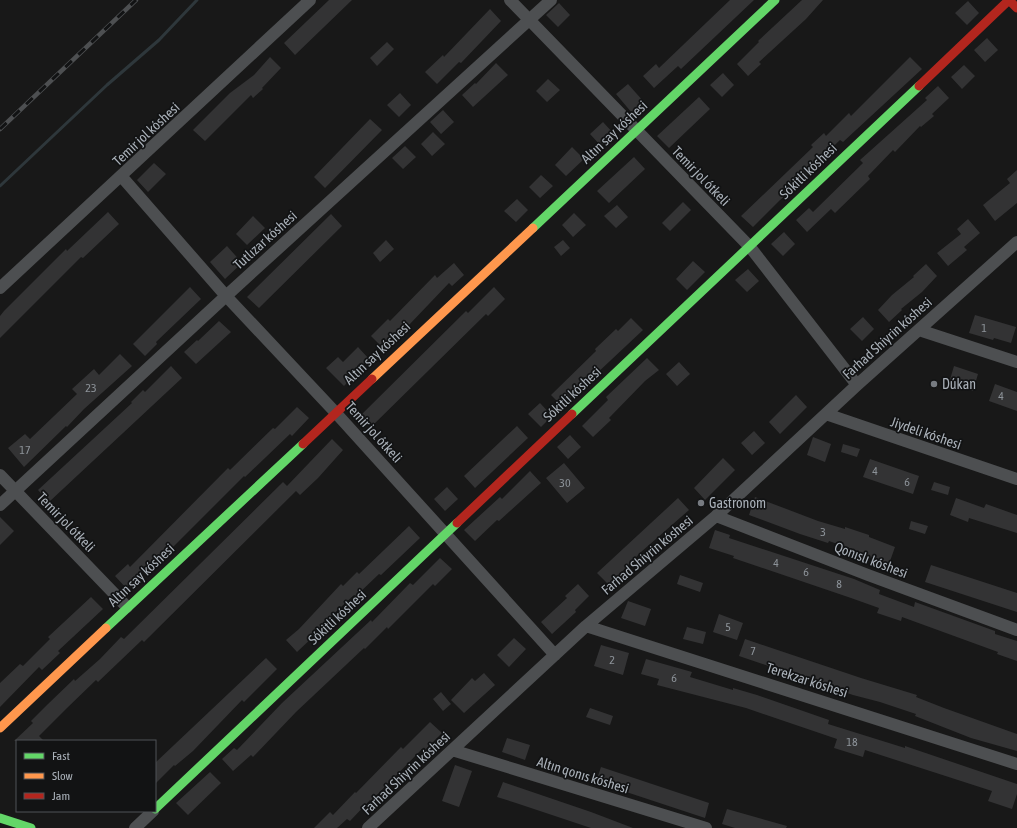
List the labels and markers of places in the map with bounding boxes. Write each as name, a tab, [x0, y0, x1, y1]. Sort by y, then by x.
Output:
place label: Dúkan	[942, 376, 976, 392]
marker: Dúkan	[929, 379, 939, 389]
place label: Gastronom	[709, 495, 766, 511]
marker: Gastronom	[696, 498, 706, 508]

